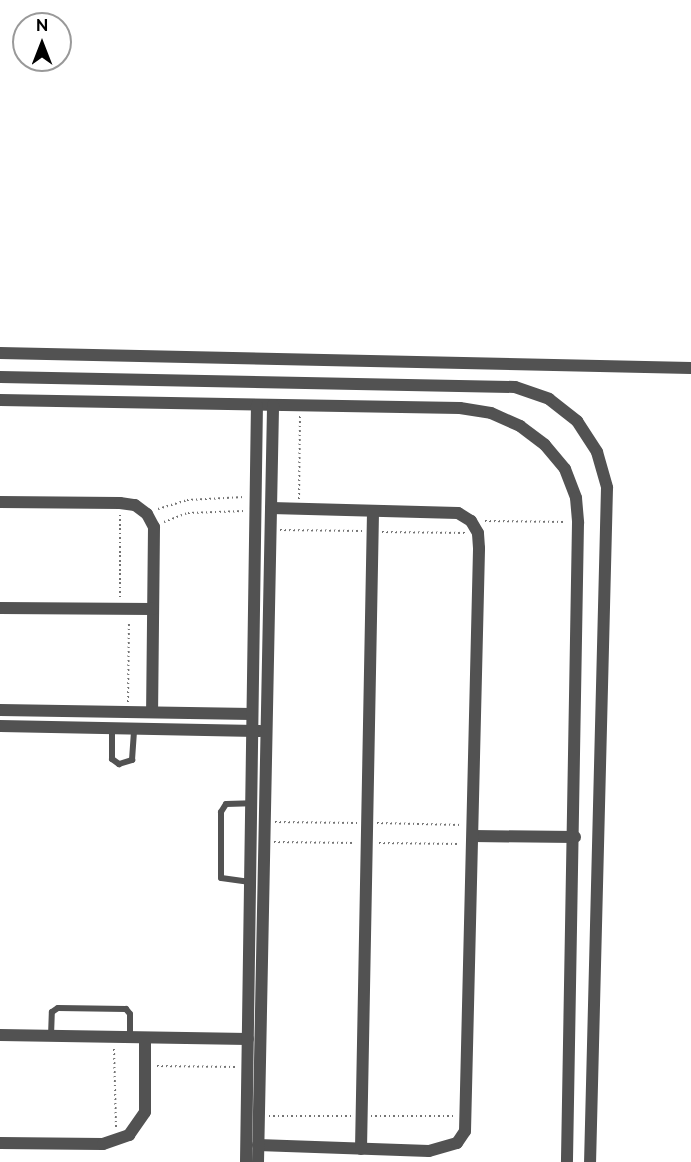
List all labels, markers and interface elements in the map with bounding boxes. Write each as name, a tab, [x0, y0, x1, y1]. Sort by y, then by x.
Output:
north arrow	[12, 12, 72, 72]
text: N	[36, 16, 48, 35]

